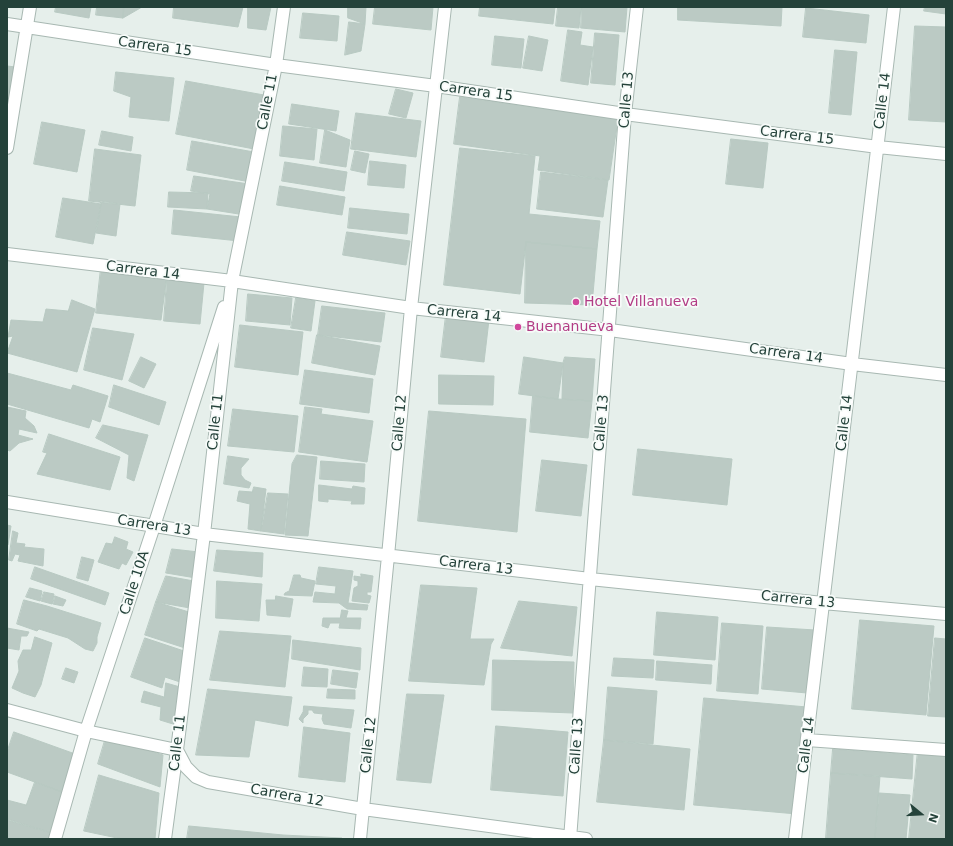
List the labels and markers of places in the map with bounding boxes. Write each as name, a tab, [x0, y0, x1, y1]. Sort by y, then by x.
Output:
place label: Hotel Villanueva	[584, 294, 698, 310]
marker: Hotel Villanueva	[571, 297, 581, 307]
place label: Buenanueva	[526, 319, 614, 335]
marker: Buenanueva	[513, 322, 523, 332]

